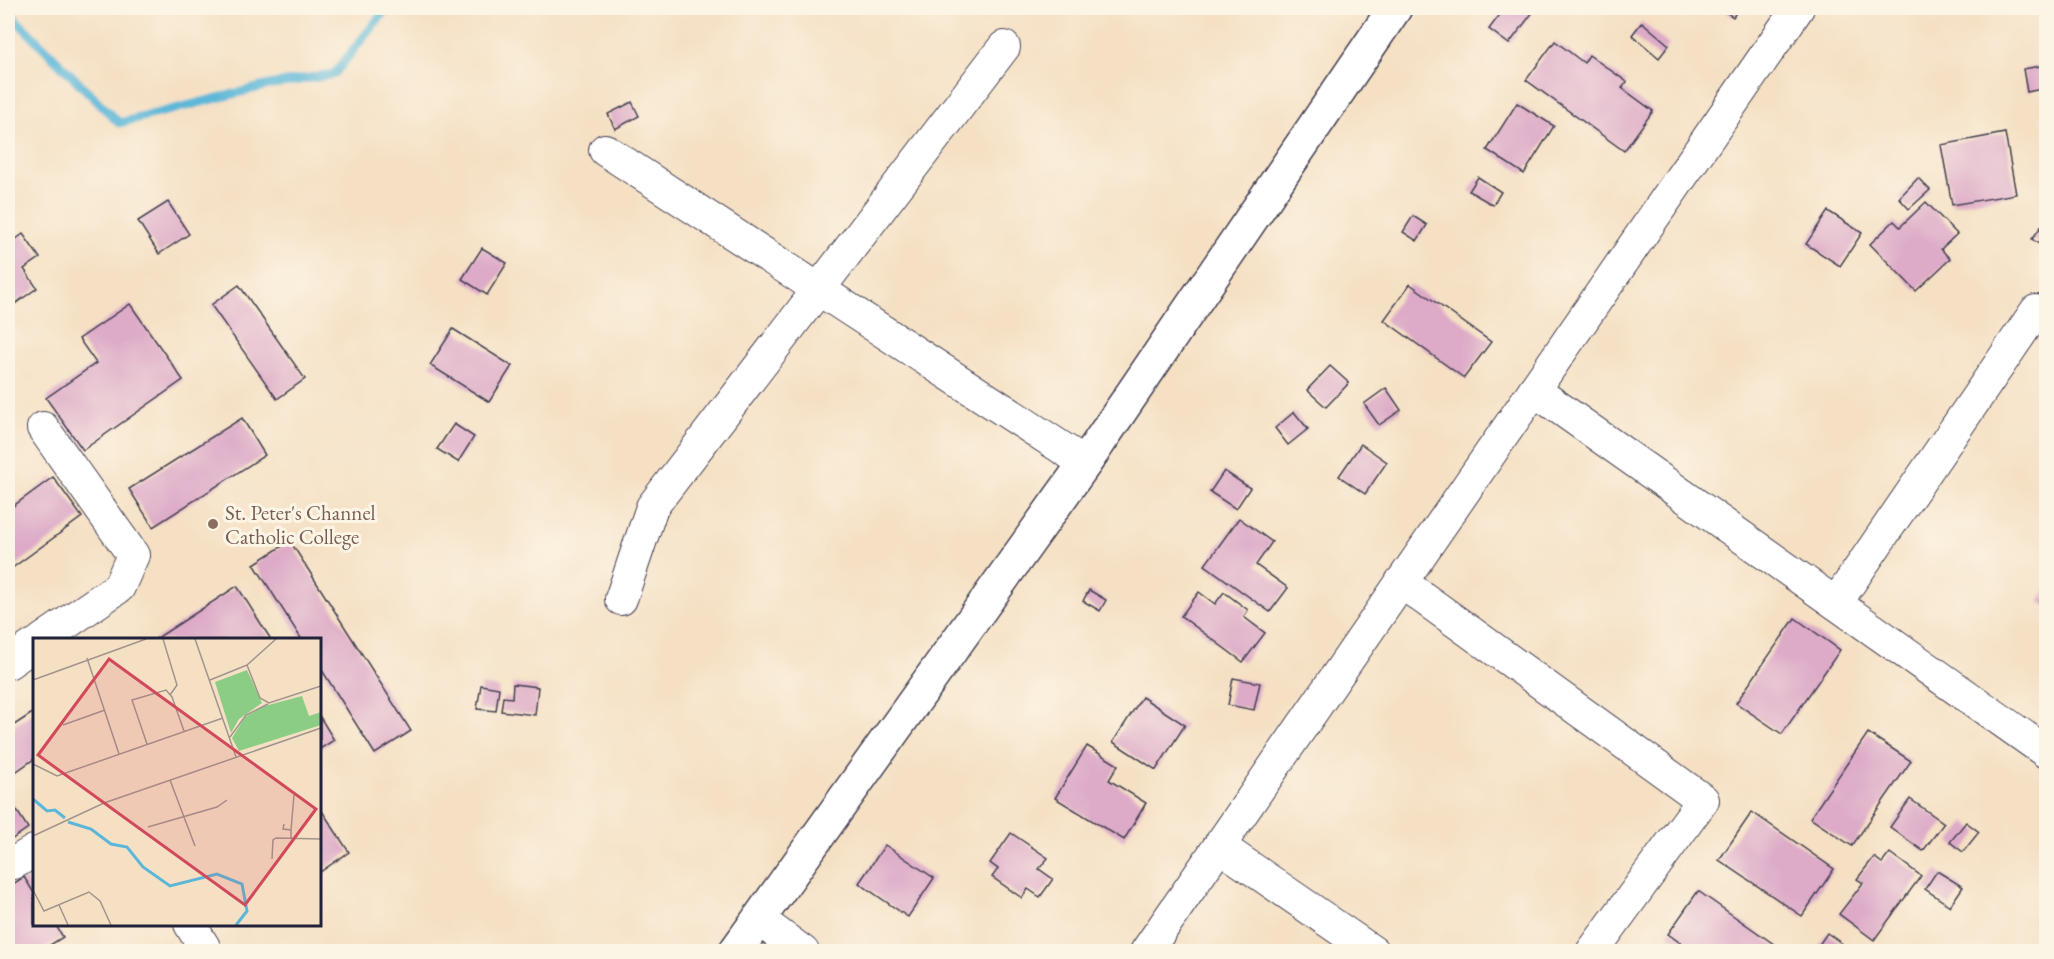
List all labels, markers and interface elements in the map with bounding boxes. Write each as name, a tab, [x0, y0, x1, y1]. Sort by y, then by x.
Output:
place label: St. Peter's Channel Catholic College	[225, 499, 376, 550]
marker: St. Peter's Channel Catholic College	[206, 517, 220, 531]
inset map	[33, 638, 321, 926]

